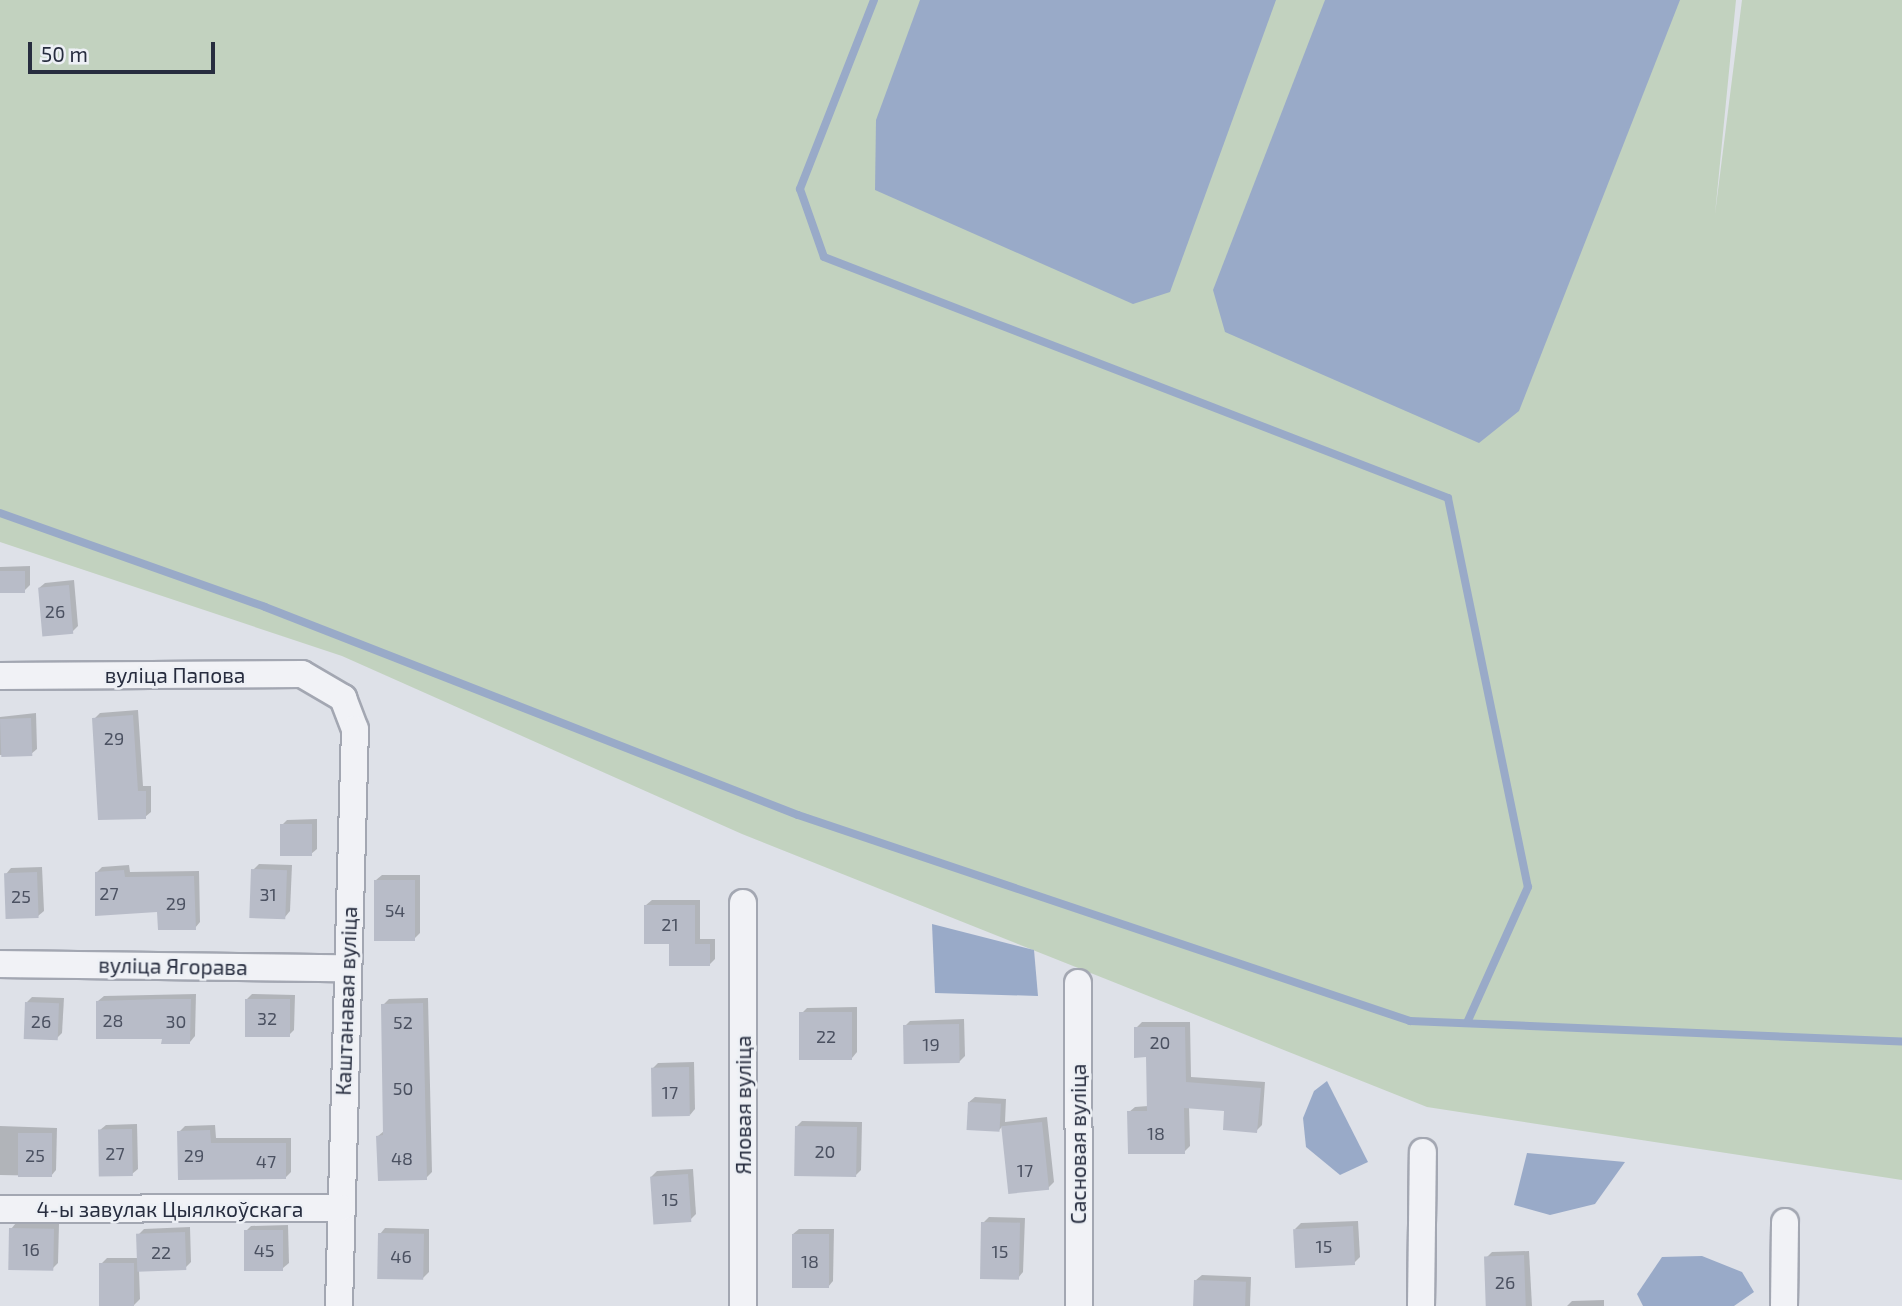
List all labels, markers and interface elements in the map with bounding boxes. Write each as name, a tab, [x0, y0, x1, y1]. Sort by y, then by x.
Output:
scale bar	[32, 28, 219, 72]
text: 50 m	[41, 41, 88, 66]
house number: 26	[45, 600, 65, 622]
street label: вуліца Папова	[105, 662, 245, 688]
house number: 29	[104, 727, 124, 749]
house number: 27	[99, 882, 119, 904]
house number: 31	[259, 883, 277, 905]
house number: 25	[11, 885, 31, 907]
house number: 29	[166, 892, 186, 914]
house number: 54	[385, 899, 405, 921]
street label: Каштанавая вуліца	[330, 906, 362, 1096]
house number: 21	[661, 913, 679, 935]
street label: вуліца Ягорава	[98, 952, 248, 980]
house number: 32	[257, 1007, 277, 1029]
house number: 28	[102, 1009, 124, 1031]
house number: 26	[31, 1010, 51, 1032]
house number: 30	[166, 1010, 186, 1032]
house number: 52	[393, 1011, 413, 1033]
house number: 22	[816, 1025, 836, 1047]
house number: 20	[1150, 1031, 1170, 1053]
house number: 19	[922, 1033, 940, 1055]
street label: Яловая вуліца	[730, 1035, 756, 1175]
street label: Сасновая вуліца	[1065, 1064, 1091, 1224]
house number: 50	[393, 1077, 413, 1099]
house number: 17	[662, 1081, 678, 1103]
house number: 18	[1147, 1122, 1165, 1144]
house number: 20	[815, 1140, 835, 1162]
house number: 27	[105, 1142, 125, 1164]
house number: 25	[25, 1144, 45, 1166]
house number: 29	[184, 1144, 204, 1166]
house number: 48	[391, 1147, 413, 1169]
house number: 47	[256, 1150, 276, 1172]
house number: 17	[1017, 1159, 1033, 1181]
house number: 15	[662, 1188, 678, 1210]
street label: 4-ы завулак Цыялкоўскага	[37, 1196, 303, 1222]
house number: 15	[1316, 1235, 1332, 1257]
house number: 16	[22, 1238, 40, 1260]
house number: 45	[254, 1239, 274, 1261]
house number: 15	[992, 1240, 1008, 1262]
house number: 22	[151, 1241, 171, 1263]
house number: 46	[390, 1245, 412, 1267]
house number: 18	[801, 1250, 819, 1272]
house number: 26	[1495, 1271, 1515, 1293]

